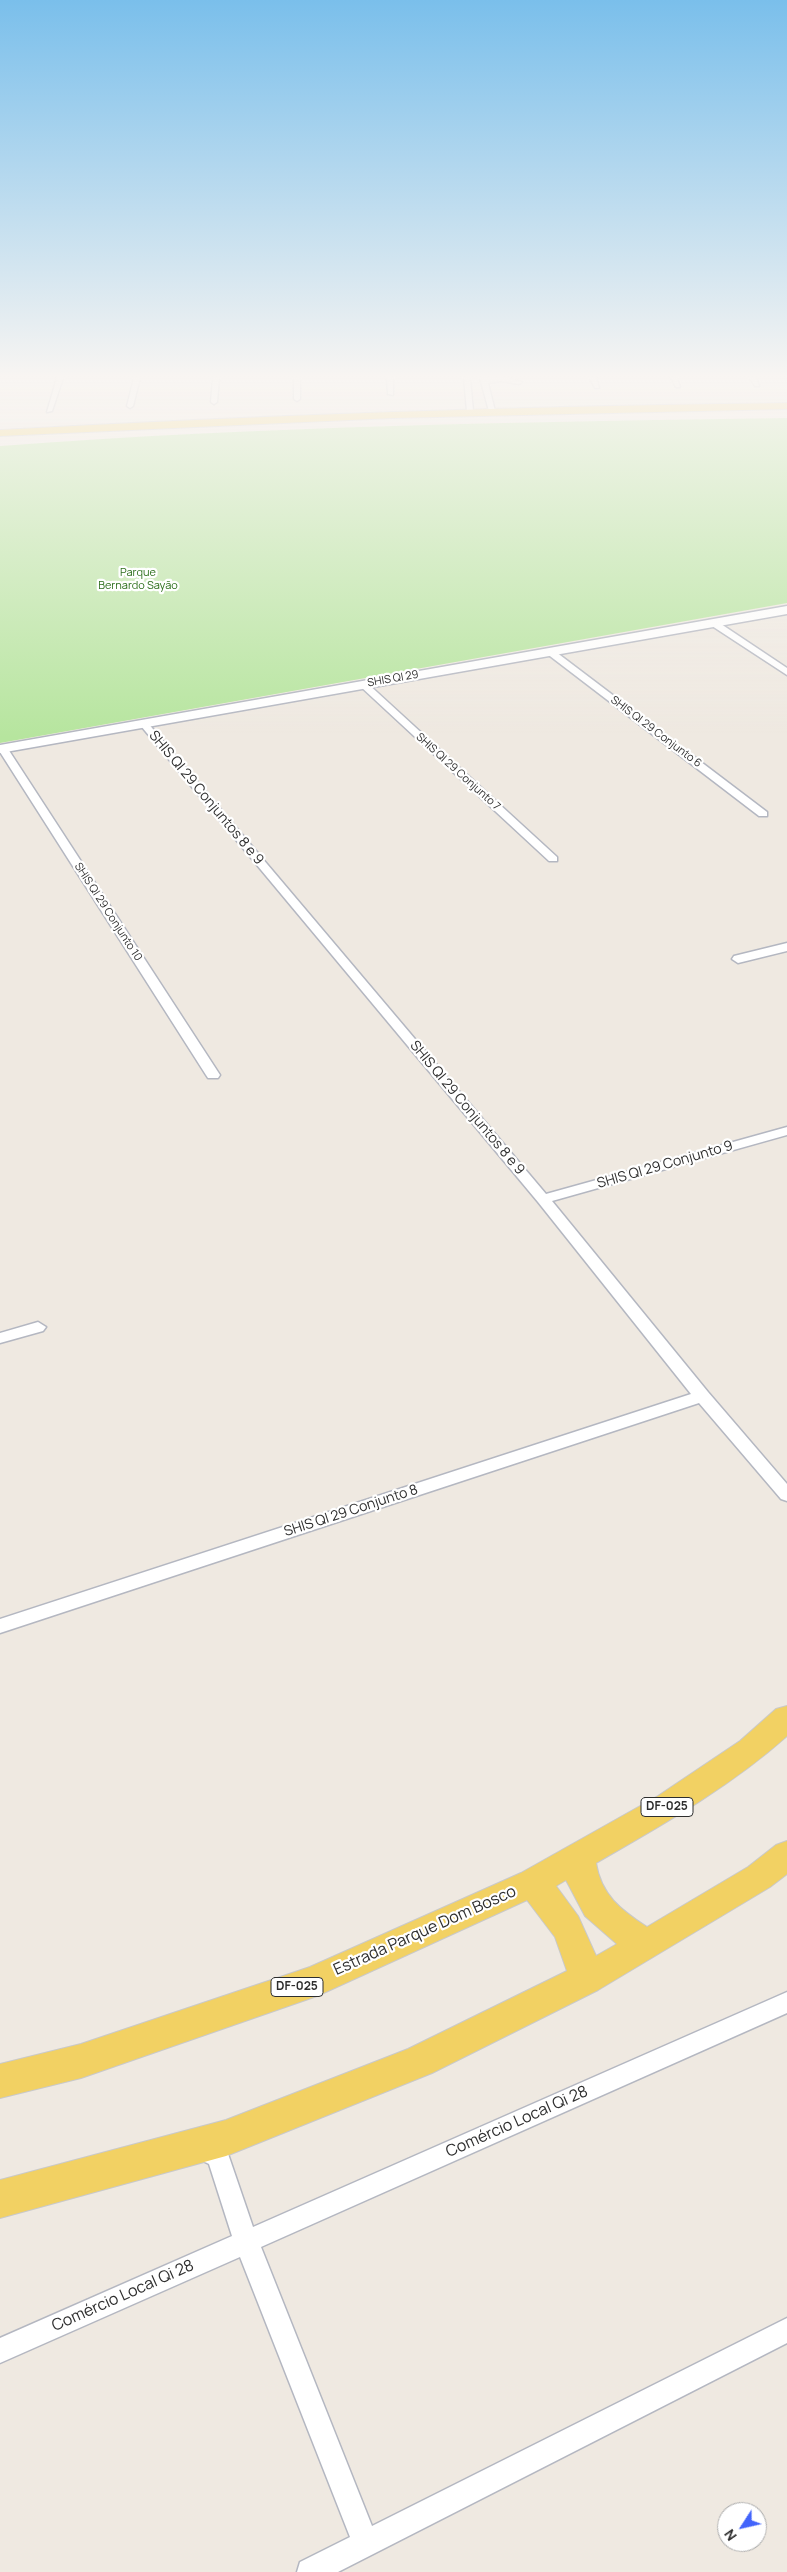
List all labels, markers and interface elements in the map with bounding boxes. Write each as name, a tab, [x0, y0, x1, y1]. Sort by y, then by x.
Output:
park label: Parque Bernardo Sayão	[98, 566, 178, 592]
street label: SHIS QI 29	[366, 668, 420, 690]
street label: SHIS QI 29 Conjunto 6	[608, 694, 704, 770]
street label: SHIS QI 29 Conjuntos 8 e 9	[145, 728, 267, 868]
street label: SHIS QI 29 Conjunto 7	[413, 731, 503, 813]
street label: SHIS QI 29 Conjunto 10	[71, 860, 145, 964]
street label: SHIS QI 29 Conjuntos 8 e 9	[406, 1038, 528, 1178]
street label: SHIS QI 29 Conjunto 9	[595, 1138, 735, 1192]
street label: SHIS QI 29 Conjunto 8	[282, 1481, 420, 1541]
road number: DF-025	[641, 1798, 693, 1816]
street label: Estrada Parque Dom Bosco	[331, 1882, 519, 1980]
road number: DF-025	[271, 1978, 323, 1996]
street label: Comércio Local Qi 28	[443, 2082, 591, 2162]
street label: Comércio Local Qi 28	[49, 2256, 197, 2336]
north arrow	[717, 2502, 767, 2552]
text: N	[719, 2526, 741, 2545]

